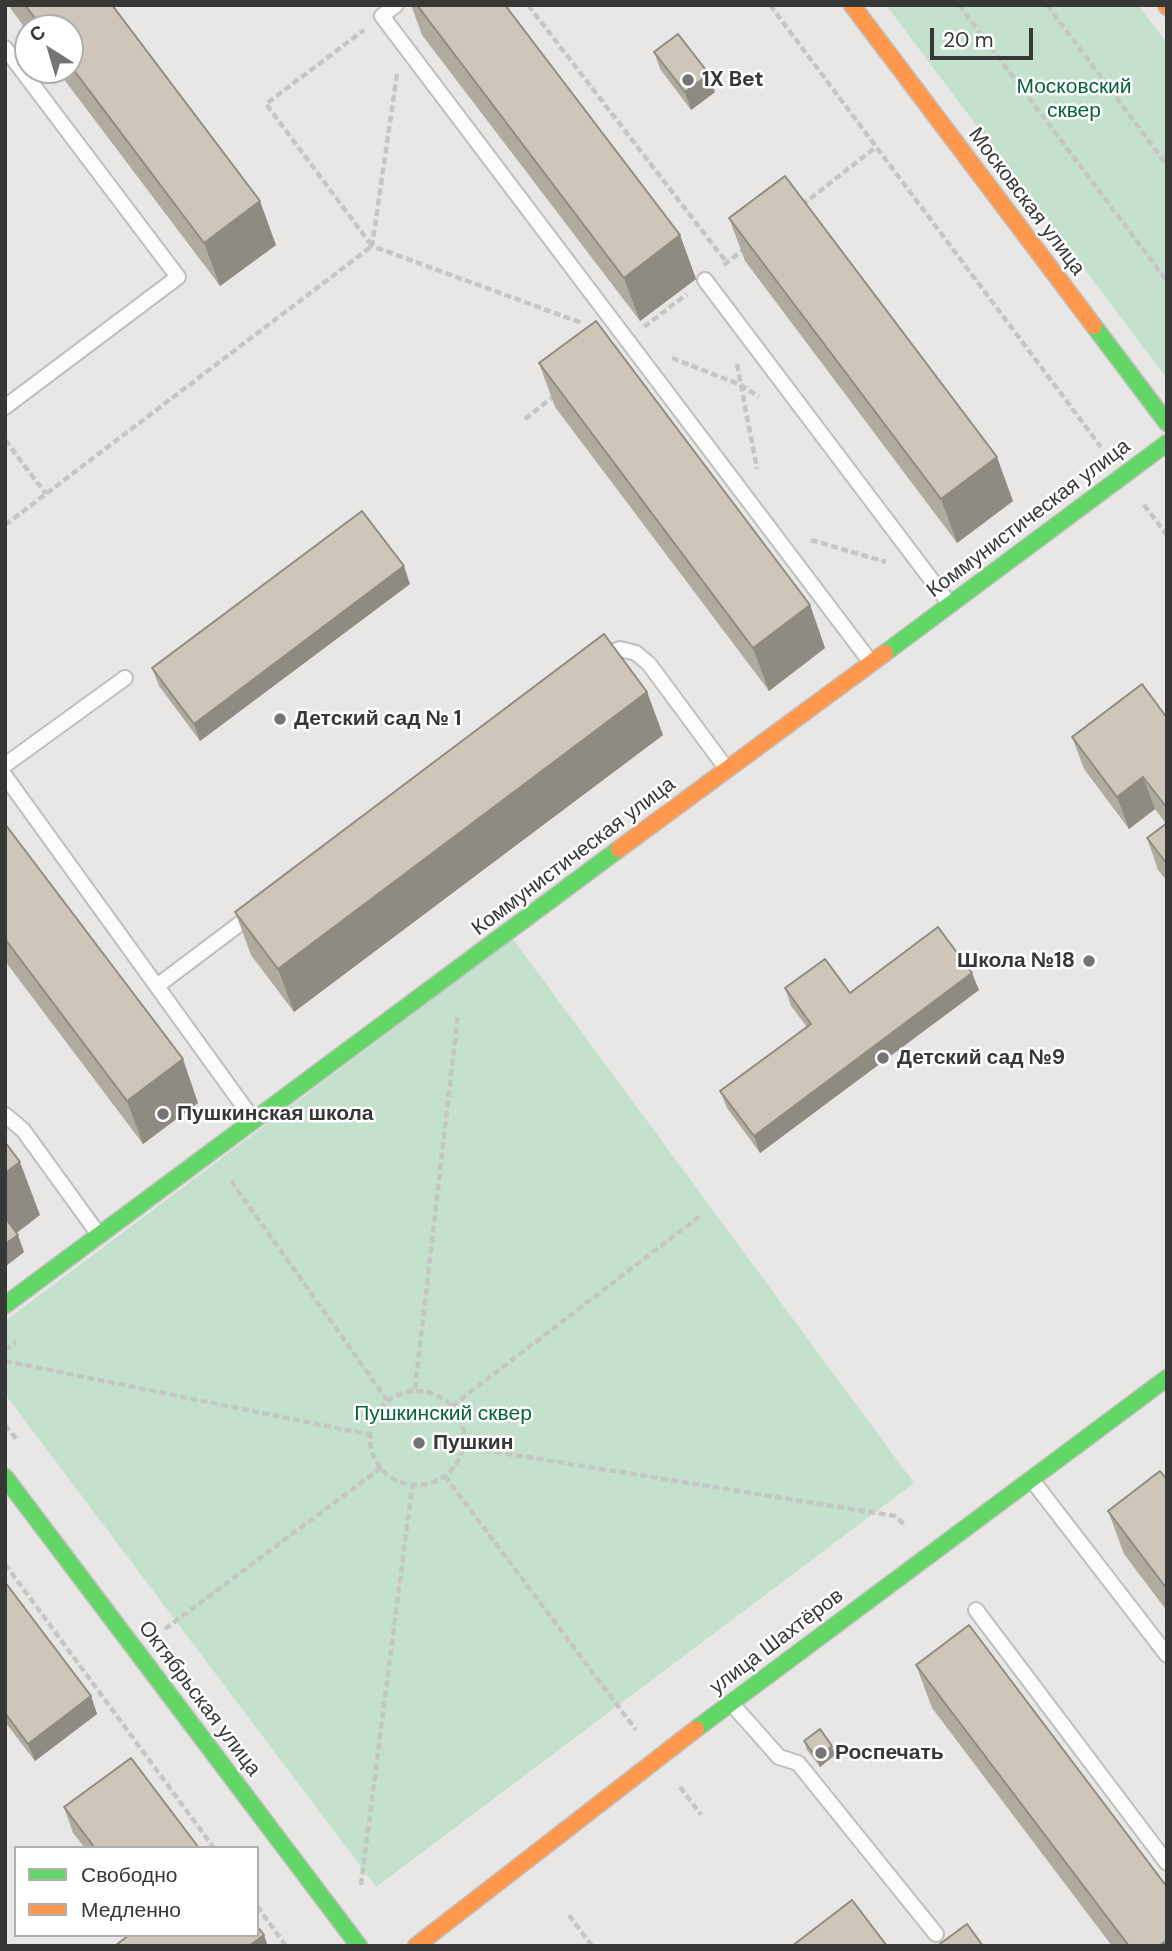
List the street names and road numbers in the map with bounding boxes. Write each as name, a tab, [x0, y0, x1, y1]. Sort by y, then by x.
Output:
street label: Московская улица	[962, 123, 1090, 281]
street label: Коммунистическая улица	[922, 434, 1136, 604]
street label: Коммунистическая улица	[467, 772, 681, 942]
street label: улица Шахтёров	[705, 1584, 849, 1700]
street label: Октябрьская улица	[132, 1616, 266, 1782]

